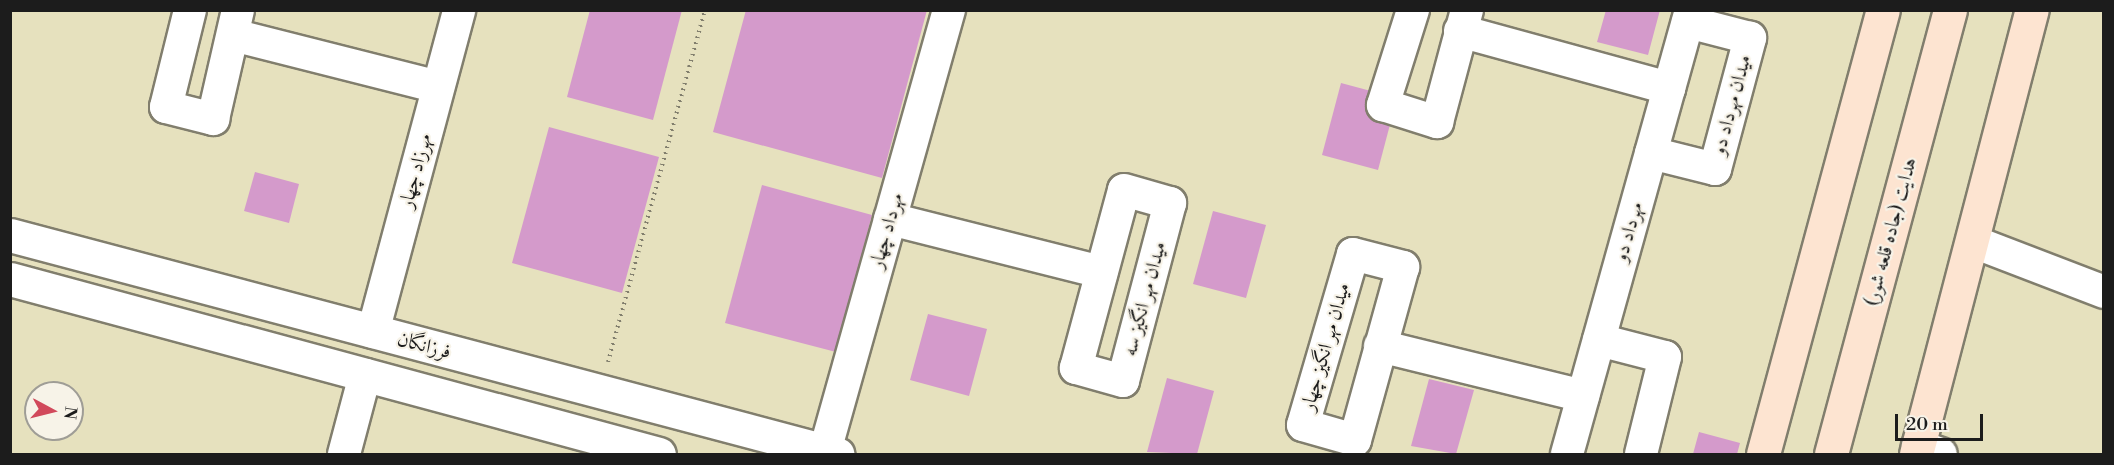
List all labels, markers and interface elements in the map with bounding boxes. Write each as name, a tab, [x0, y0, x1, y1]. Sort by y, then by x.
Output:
street label: میدان مهرداد دو	[1707, 52, 1757, 158]
street label: مهرزاد چهار	[395, 131, 437, 211]
street label: هدایت (جاده قلعه شور)	[1860, 155, 1922, 309]
street label: مهرداد چهار	[865, 191, 909, 271]
street label: مهرداد دو	[1609, 199, 1649, 265]
street label: میدان مهر انگیز سه	[1118, 239, 1172, 359]
street label: میدان مهر انگیز چهار	[1296, 280, 1356, 414]
street label: فرزانگان	[395, 327, 453, 365]
north arrow	[24, 381, 84, 441]
scale bar	[1898, 402, 1986, 440]
text: N	[59, 405, 81, 420]
text: 20 m	[1906, 413, 1948, 436]

